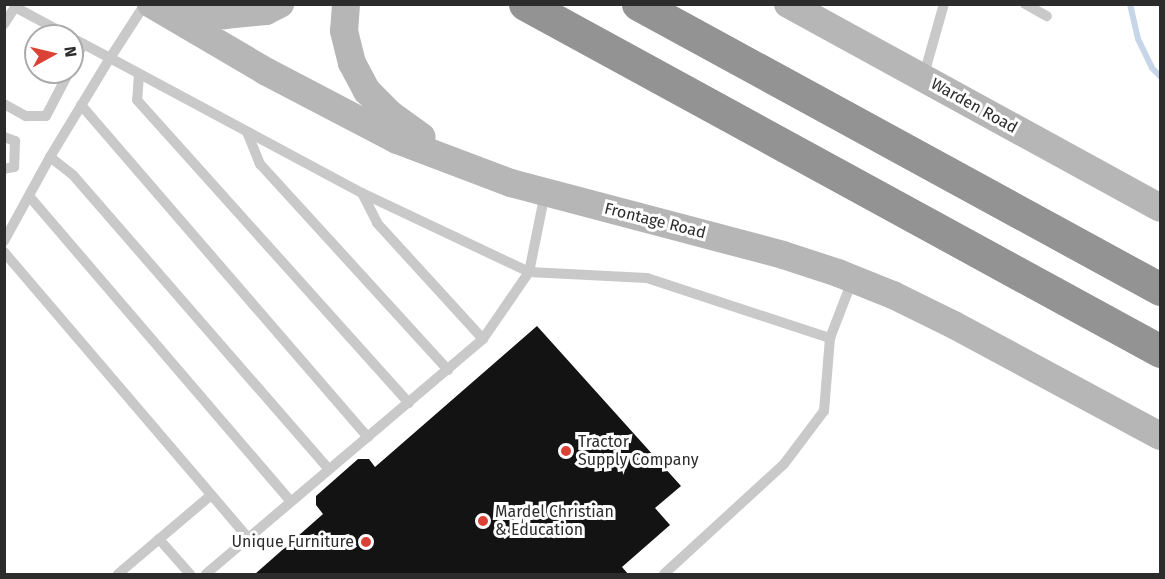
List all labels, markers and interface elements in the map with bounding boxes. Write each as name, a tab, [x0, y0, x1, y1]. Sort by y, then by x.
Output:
north arrow	[24, 24, 84, 84]
text: N	[60, 45, 80, 58]
street label: Warden Road	[927, 74, 1021, 138]
street label: Frontage Road	[602, 199, 708, 243]
place label: Tractor Supply Company	[578, 432, 699, 470]
marker: Tractor Supply Company	[559, 444, 573, 458]
place label: Mardel Christian & Education	[495, 502, 614, 540]
marker: Mardel Christian & Education	[476, 514, 490, 528]
place label: Unique Furniture	[232, 532, 354, 552]
marker: Unique Furniture	[359, 535, 373, 549]

